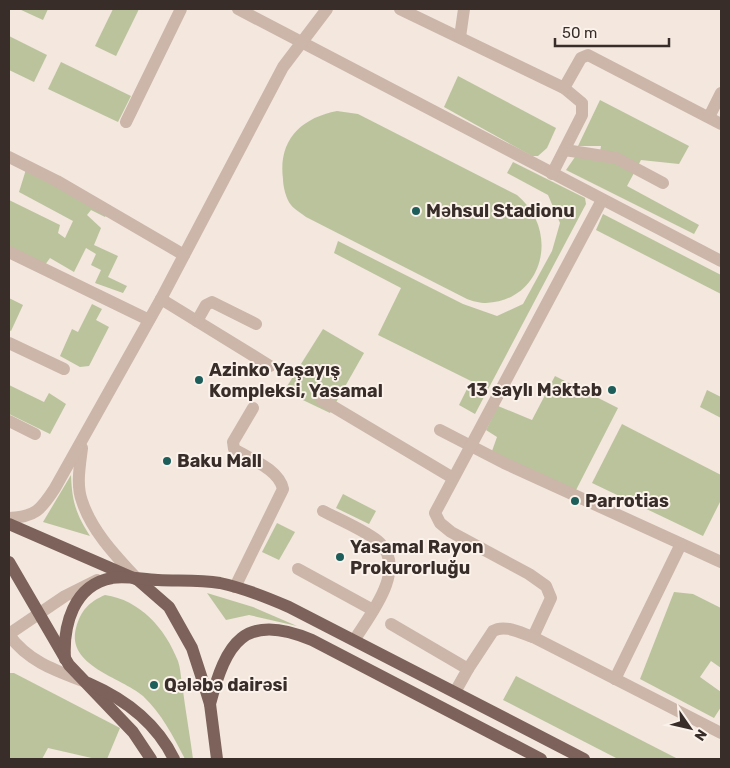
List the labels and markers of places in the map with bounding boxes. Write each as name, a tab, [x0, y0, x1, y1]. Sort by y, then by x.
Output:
place label: Məhsul Stadionu	[426, 200, 575, 222]
marker: Məhsul Stadionu	[410, 205, 422, 217]
place label: Azinko Yaşayış Kompleksi, Yasamal	[209, 359, 383, 402]
marker: Azinko Yaşayış Kompleksi, Yasamal	[193, 374, 205, 386]
place label: 13 saylı Məktəb	[467, 379, 602, 401]
marker: 13 saylı Məktəb	[606, 384, 618, 396]
place label: Baku Mall	[177, 450, 262, 472]
marker: Baku Mall	[161, 455, 173, 467]
place label: Parrotias	[585, 490, 669, 512]
marker: Parrotias	[569, 495, 581, 507]
place label: Yasamal Rayon Prokurorluğu	[350, 536, 483, 579]
marker: Yasamal Rayon Prokurorluğu	[334, 551, 346, 563]
place label: Qələbə dairəsi	[164, 674, 288, 696]
marker: Qələbə dairəsi	[148, 679, 160, 691]

